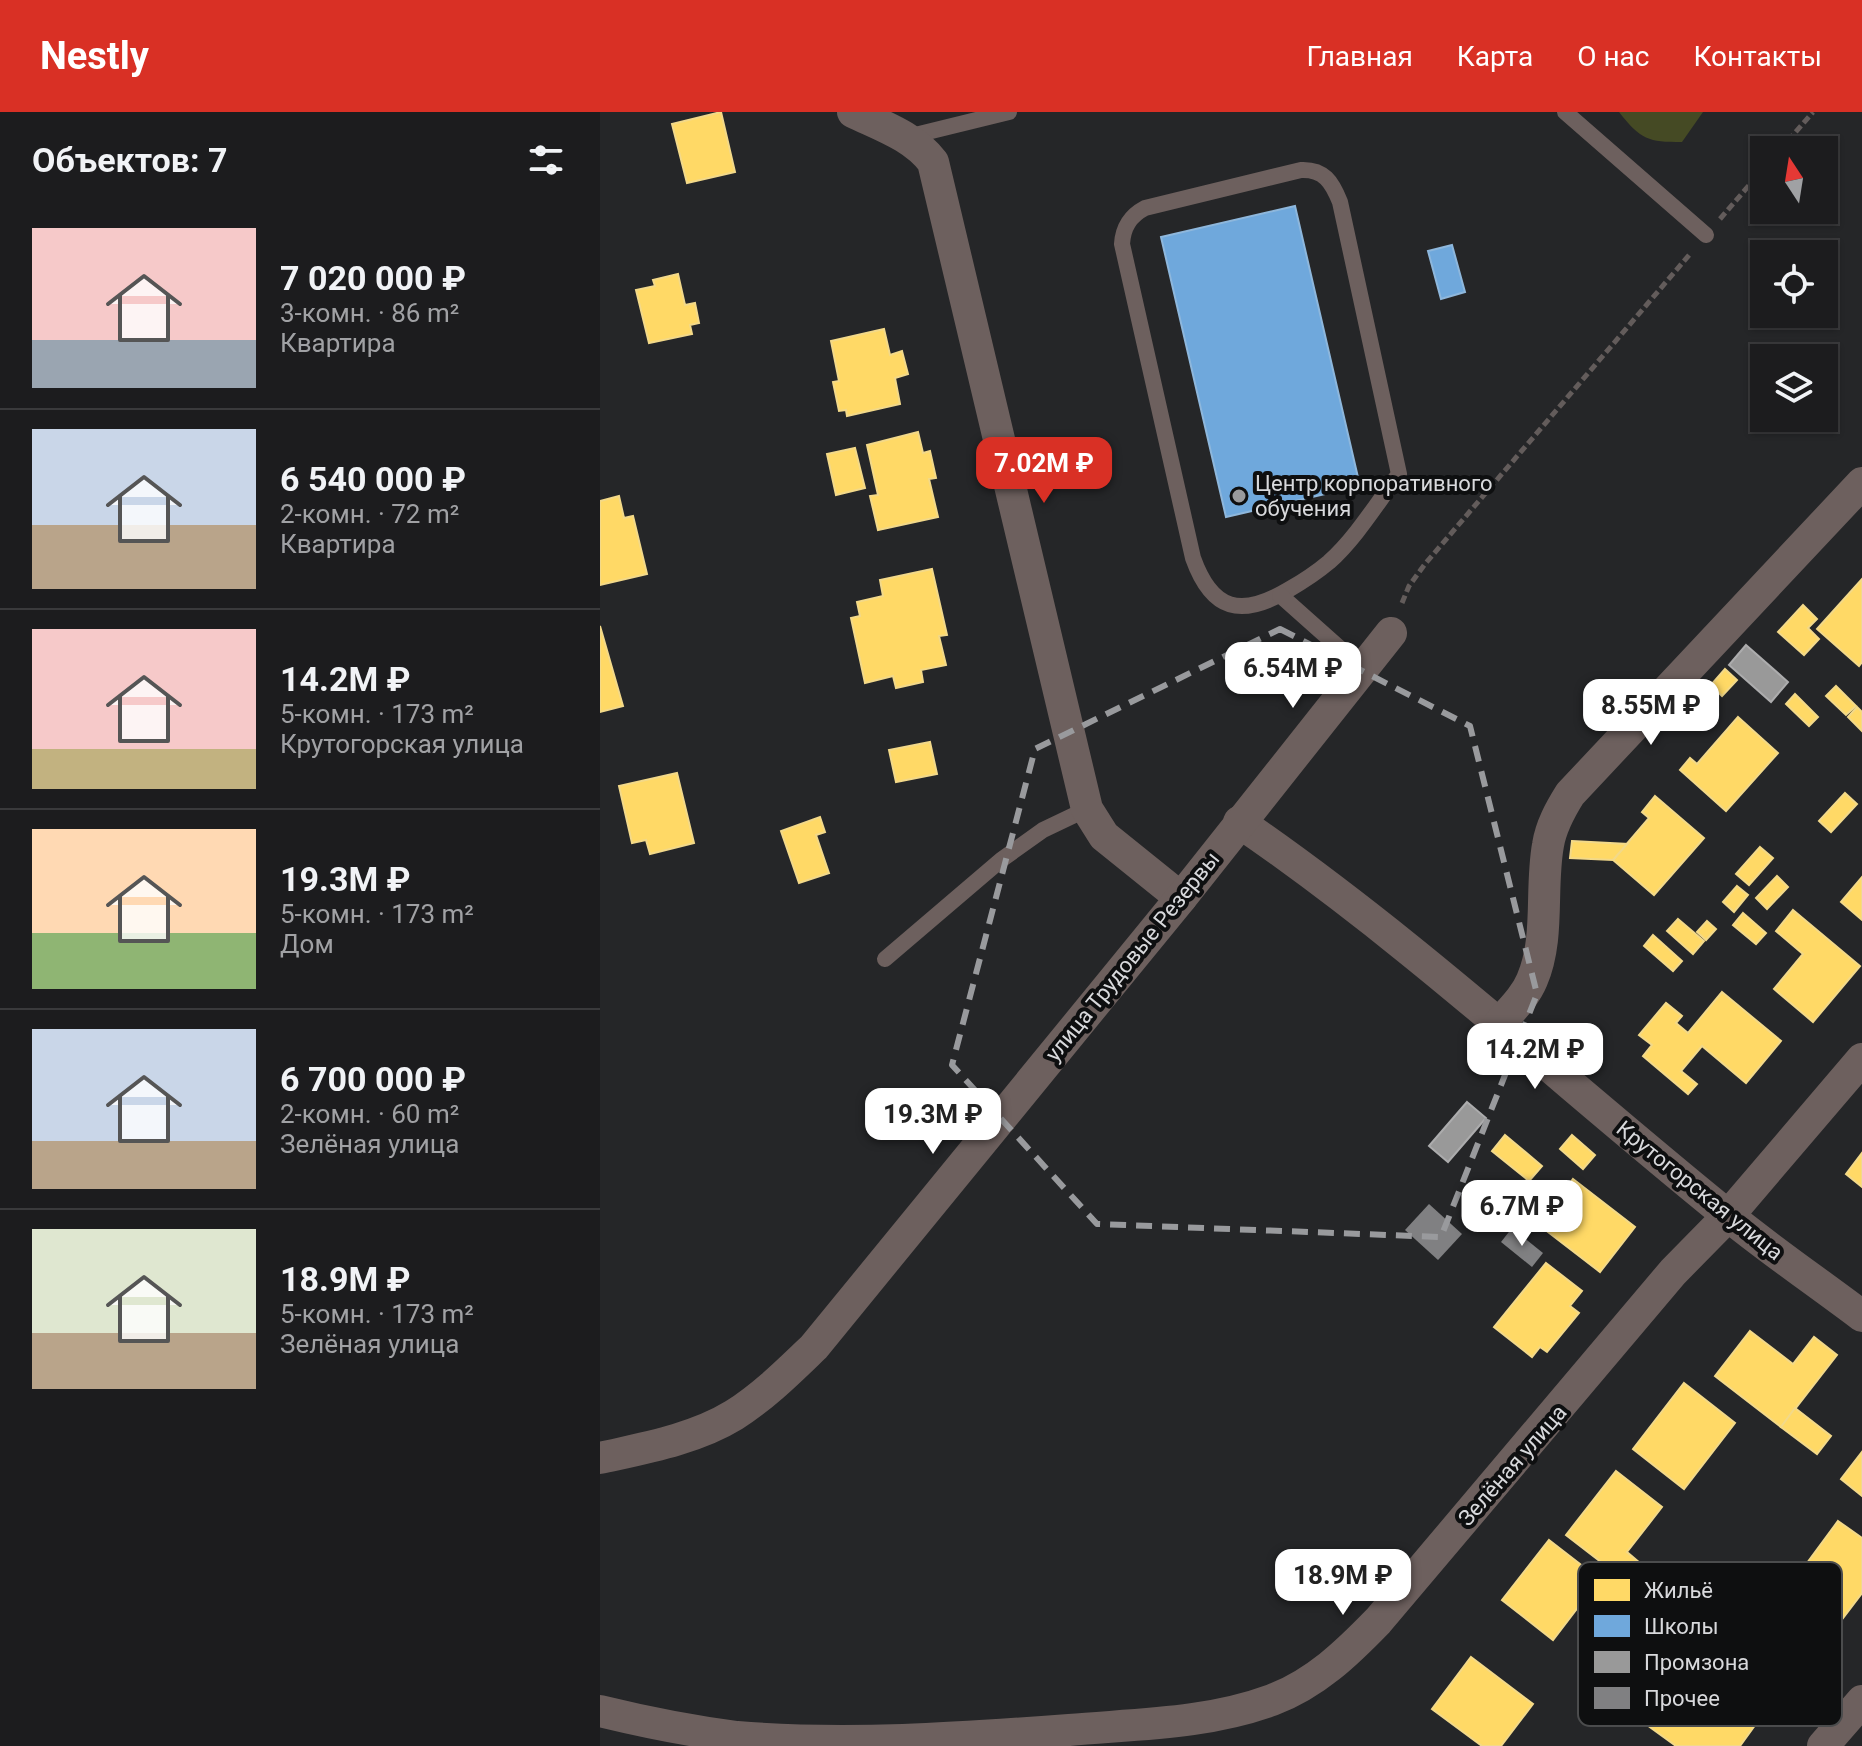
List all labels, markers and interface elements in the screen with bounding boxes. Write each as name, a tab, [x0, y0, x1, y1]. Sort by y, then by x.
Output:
text: Nestly	[40, 34, 149, 78]
text: Главная	[1306, 40, 1413, 73]
text: Карта	[1457, 40, 1533, 73]
text: О нас	[1577, 40, 1649, 73]
text: Контакты	[1693, 40, 1822, 73]
north arrow	[1750, 136, 1838, 224]
map controls	[1750, 136, 1838, 432]
icon: filters	[524, 138, 568, 182]
text: Объектов: 7	[32, 140, 227, 180]
button: locate	[1750, 240, 1838, 328]
text: 7 020 000 ₽	[280, 258, 466, 298]
icon: home	[96, 260, 192, 356]
text: 3-комн. · 86 m²	[280, 298, 459, 328]
text: Квартира	[280, 328, 396, 358]
button: layers	[1750, 344, 1838, 432]
pin: 7.02M ₽	[970, 437, 1118, 505]
text: 7.02M ₽	[994, 448, 1094, 478]
text: 6 540 000 ₽	[280, 459, 466, 499]
icon: home	[96, 461, 192, 557]
place label: Центр корпоративного обучения	[1255, 471, 1492, 521]
marker: Центр корпоративного обучения	[1230, 487, 1248, 505]
text: 2-комн. · 72 m²	[280, 499, 459, 529]
text: Квартира	[280, 529, 396, 559]
pin: 6.54M ₽	[1219, 642, 1367, 710]
text: 6.54M ₽	[1243, 653, 1343, 683]
text: 14.2M ₽	[280, 659, 411, 699]
icon: home	[96, 661, 192, 757]
pin: 8.55M ₽	[1577, 679, 1725, 747]
text: 8.55M ₽	[1601, 690, 1701, 720]
text: 5-комн. · 173 m²	[280, 699, 474, 729]
text: Крутогорская улица	[280, 729, 524, 759]
street label: улица Трудовые Резервы	[1040, 847, 1225, 1066]
text: 19.3M ₽	[280, 859, 411, 899]
icon: home	[96, 861, 192, 957]
text: 5-комн. · 173 m²	[280, 899, 474, 929]
text: Дом	[280, 929, 334, 959]
pin: 14.2M ₽	[1461, 1023, 1609, 1091]
text: 14.2M ₽	[1485, 1034, 1585, 1064]
text: 6 700 000 ₽	[280, 1059, 466, 1099]
icon: home	[96, 1061, 192, 1157]
pin: 19.3M ₽	[859, 1088, 1007, 1156]
text: 2-комн. · 60 m²	[280, 1099, 459, 1129]
text: 19.3M ₽	[883, 1099, 983, 1129]
street label: Крутогорская улица	[1612, 1116, 1788, 1265]
text: Зелёная улица	[280, 1129, 459, 1159]
pin: 6.7M ₽	[1457, 1180, 1587, 1248]
text: 6.7M ₽	[1480, 1191, 1564, 1221]
text: 18.9M ₽	[280, 1259, 411, 1299]
icon: home	[96, 1261, 192, 1357]
text: 5-комн. · 173 m²	[280, 1299, 474, 1329]
text: Зелёная улица	[280, 1329, 459, 1359]
street label: Зелёная улица	[1453, 1400, 1572, 1531]
pin: 18.9M ₽	[1269, 1549, 1417, 1617]
text: 18.9M ₽	[1293, 1560, 1393, 1590]
legend	[1578, 1562, 1842, 1726]
text: Жильё	[1644, 1578, 1713, 1603]
text: Школы	[1644, 1614, 1719, 1639]
text: Промзона	[1644, 1650, 1749, 1675]
text: Прочее	[1644, 1686, 1720, 1711]

